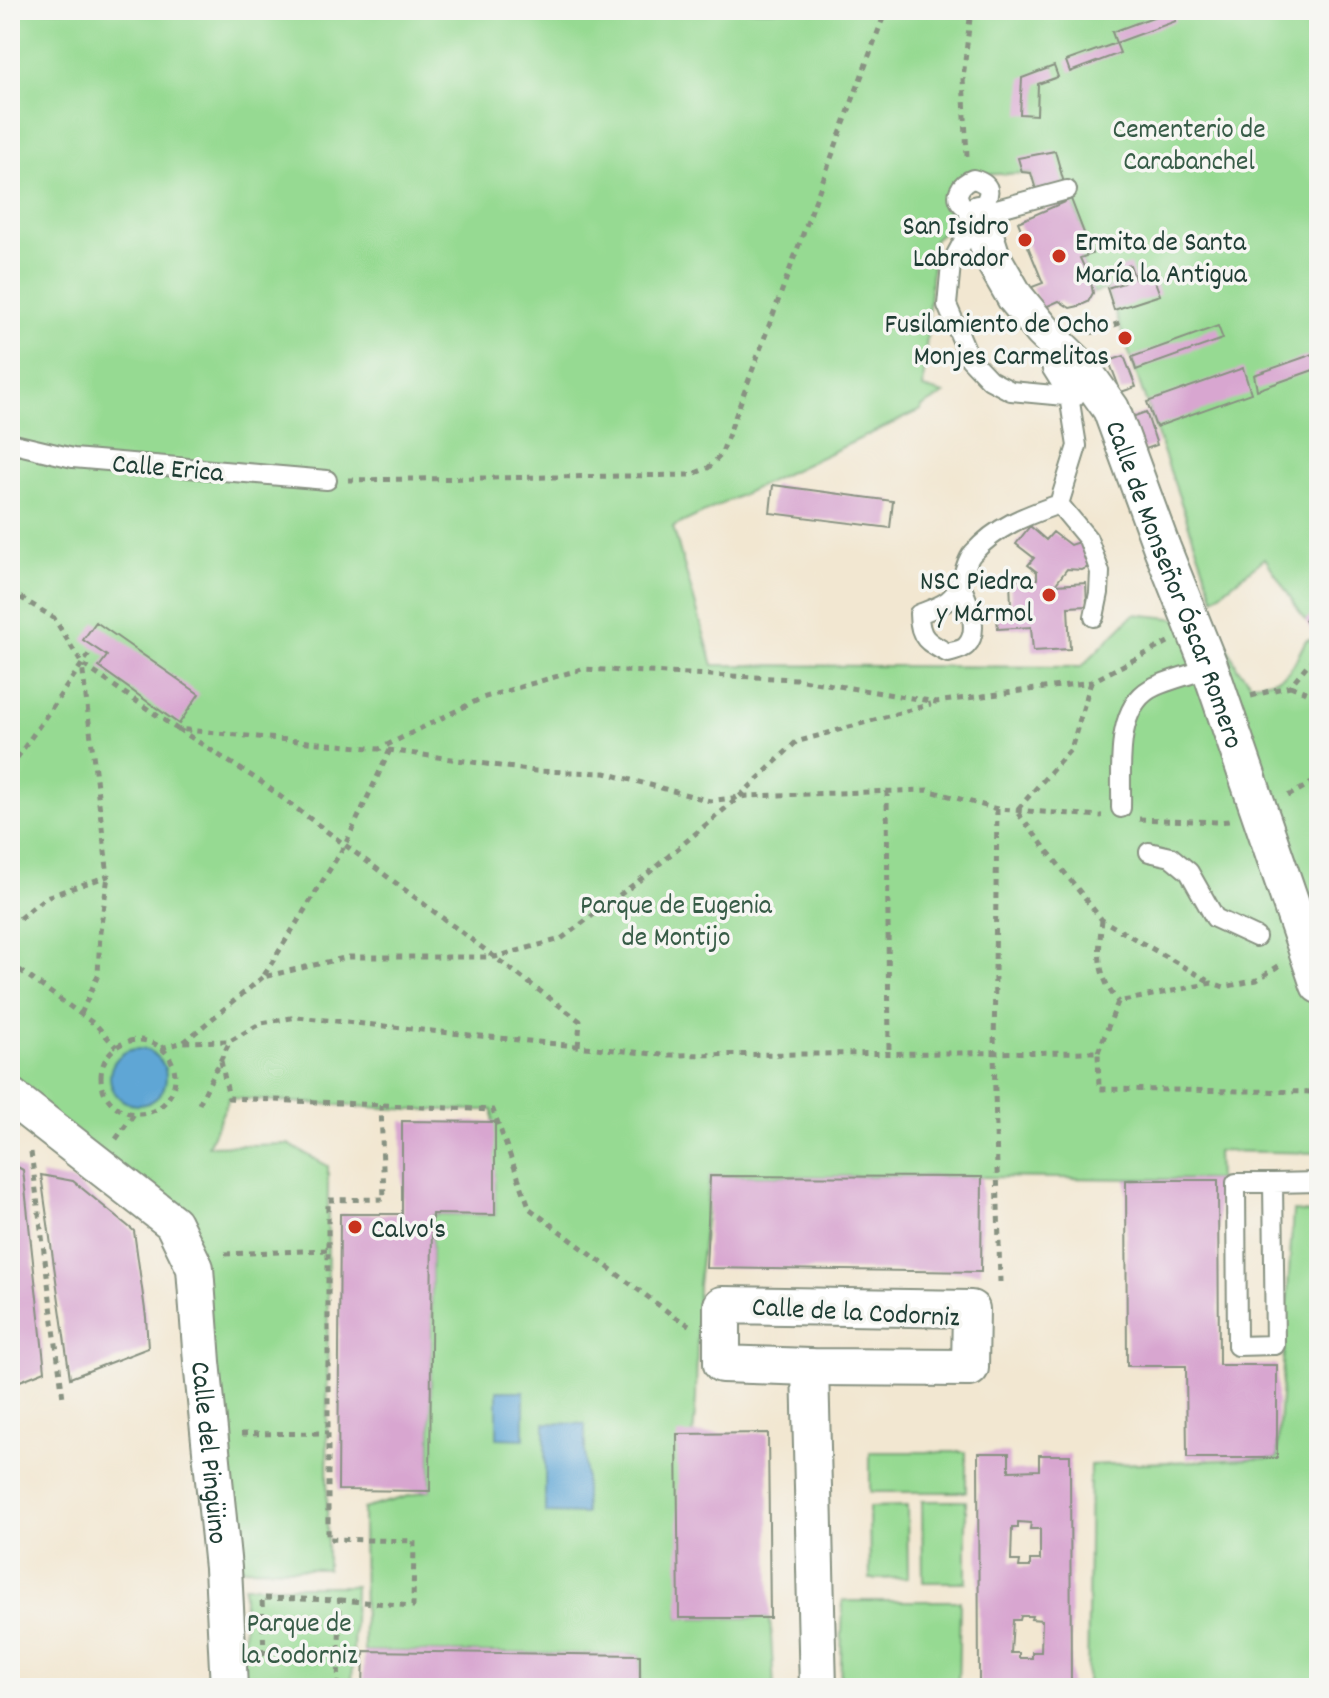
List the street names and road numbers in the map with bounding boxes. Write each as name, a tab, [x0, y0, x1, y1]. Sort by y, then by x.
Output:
street label: Calle de Monseñor Óscar Romero	[1092, 416, 1251, 755]
street label: Calle Erica	[110, 446, 226, 496]
street label: Calle de la Codorniz	[751, 1290, 961, 1340]
street label: Calle del Pingüino	[177, 1360, 235, 1546]

